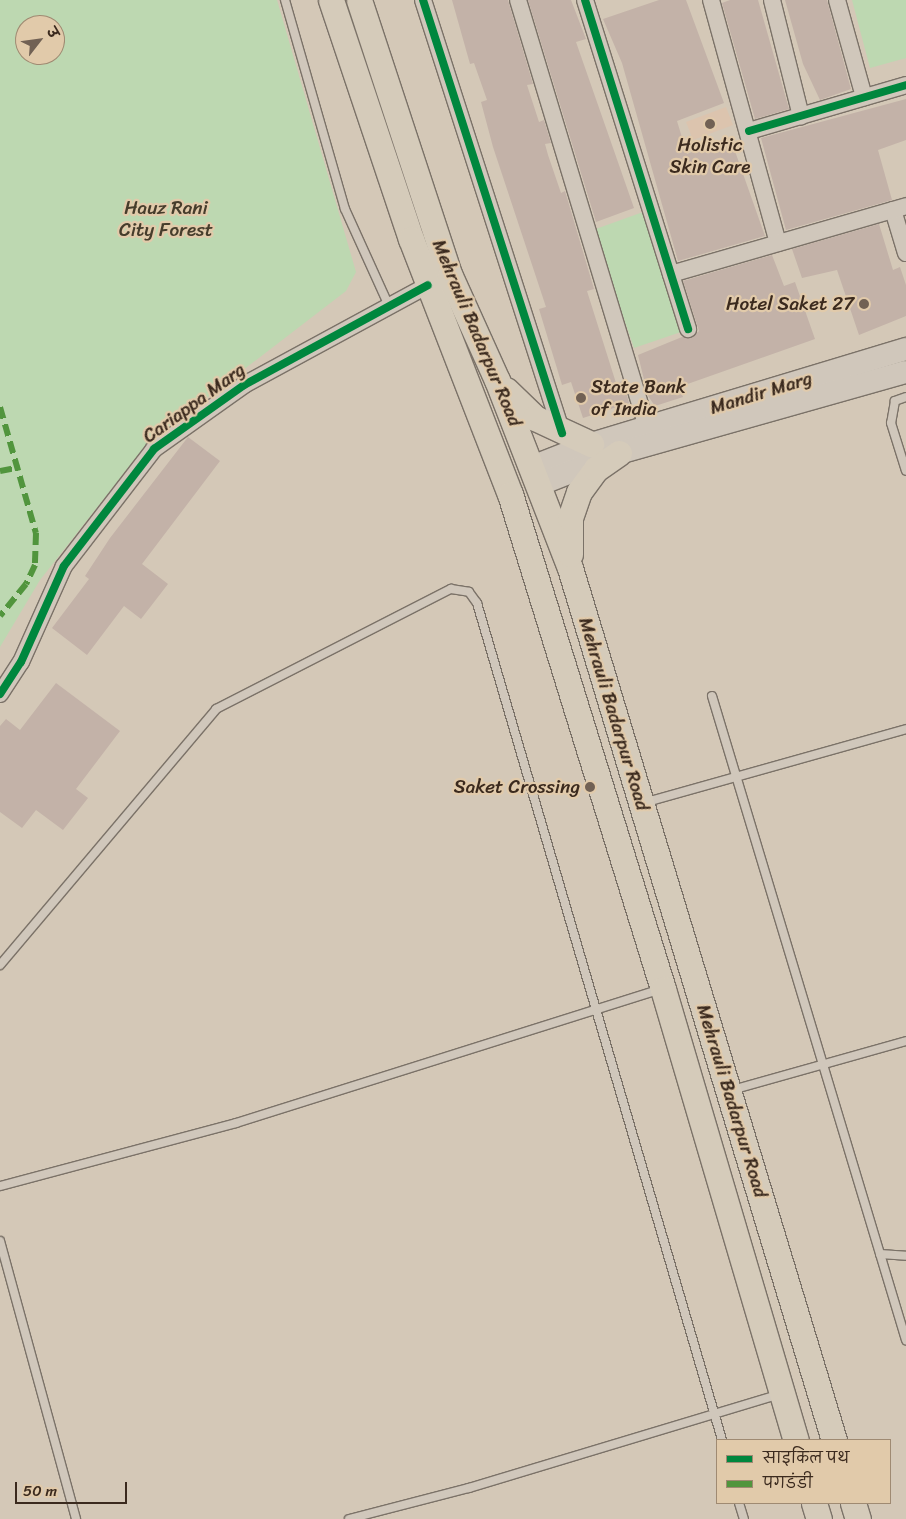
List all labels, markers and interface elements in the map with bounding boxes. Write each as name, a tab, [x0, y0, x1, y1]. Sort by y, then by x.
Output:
north arrow	[15, 15, 65, 65]
text: उ	[39, 22, 66, 43]
marker: Holistic Skin Care	[703, 117, 717, 131]
place label: Holistic Skin Care	[669, 134, 751, 178]
park label: Hauz Rani City Forest	[119, 197, 213, 241]
street label: Mehrauli Badarpur Road	[427, 236, 527, 430]
place label: Hotel Saket 27	[726, 293, 854, 315]
marker: Hotel Saket 27	[858, 298, 870, 310]
street label: Cariappa Marg	[138, 358, 250, 448]
street label: Mandir Marg	[707, 367, 815, 419]
place label: State Bank of India	[591, 376, 686, 420]
marker: State Bank of India	[575, 392, 587, 404]
street label: Mehrauli Badarpur Road	[574, 615, 654, 813]
place label: Saket Crossing	[455, 776, 580, 798]
marker: Saket Crossing	[584, 781, 596, 793]
street label: Mehrauli Badarpur Road	[692, 1002, 772, 1200]
legend	[716, 1439, 891, 1504]
text: साइकिल पथ	[763, 1445, 849, 1471]
text: पगडंडी	[763, 1470, 813, 1496]
scale bar	[18, 1472, 130, 1504]
text: 50 m	[23, 1478, 57, 1504]

